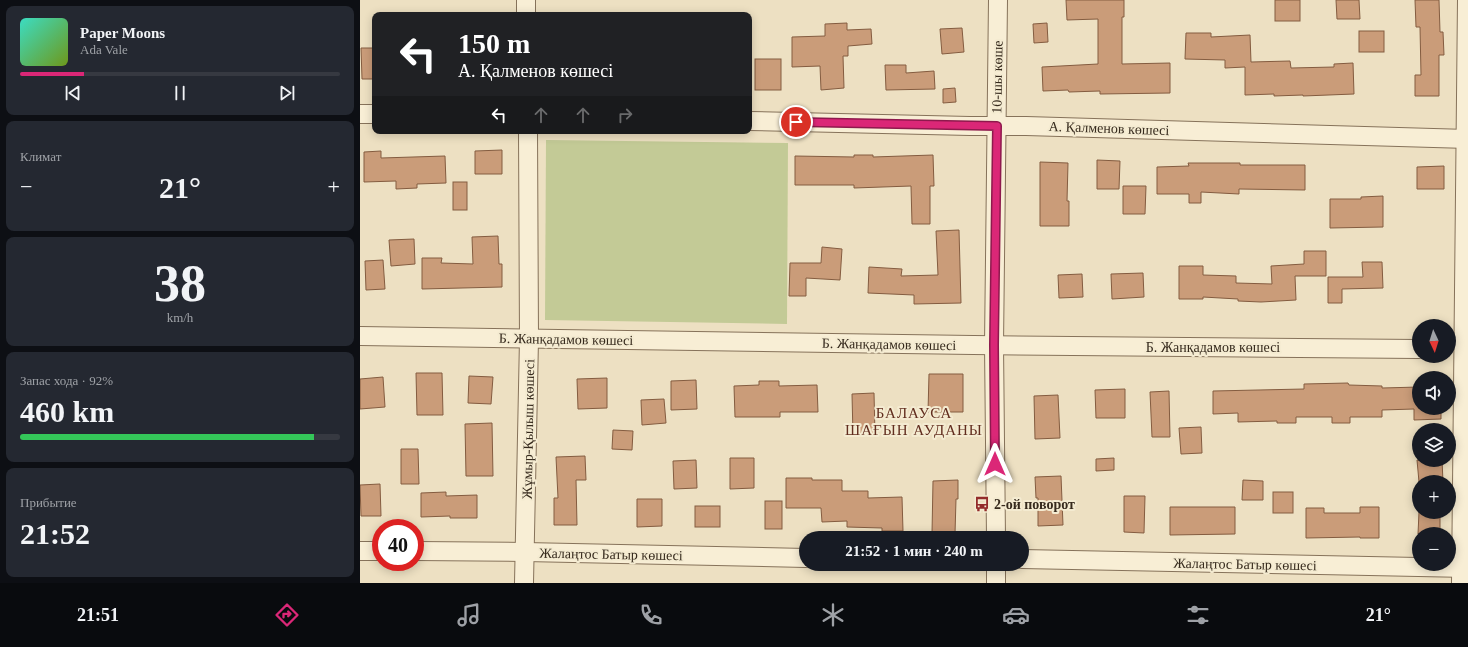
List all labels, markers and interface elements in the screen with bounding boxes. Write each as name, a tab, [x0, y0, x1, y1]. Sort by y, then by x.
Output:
text: Paper Moons	[80, 25, 165, 41]
icon: left	[392, 28, 444, 80]
text: 150 m	[458, 28, 530, 59]
street label: 10-шы көше	[989, 40, 1006, 114]
text: Ada Vale	[80, 42, 128, 57]
text: А. Қалменов көшесі	[458, 61, 613, 81]
icon: previous	[62, 82, 84, 104]
icon: pause	[169, 82, 191, 104]
icon: next	[276, 82, 298, 104]
icon: left	[488, 104, 510, 126]
icon: ahead	[530, 104, 552, 126]
icon: ahead	[572, 104, 594, 126]
icon: right	[614, 104, 636, 126]
pin	[779, 105, 813, 139]
icon: arrive	[785, 111, 807, 133]
street label: А. Қалменов көшесі	[1048, 119, 1170, 138]
text: Климат	[20, 149, 61, 164]
text: 21°	[159, 171, 201, 204]
text: −	[20, 174, 32, 199]
text: +	[328, 174, 340, 199]
text: 38	[154, 255, 206, 312]
text: km/h	[167, 310, 193, 325]
north arrow	[1412, 319, 1456, 363]
map controls	[1412, 319, 1456, 571]
street label: Б. Жанқадамов көшесі	[499, 331, 633, 348]
street label: Б. Жанқадамов көшесі	[822, 336, 956, 353]
street label: Б. Жанқадамов көшесі	[1146, 340, 1280, 355]
street label: Жұмыр-Қылыш көшесі	[520, 359, 537, 499]
button: sound	[1412, 371, 1456, 415]
text: Запас хода · 92%	[20, 373, 113, 388]
text: 460 km	[20, 395, 114, 428]
district label: БАЛАУСА ШАҒЫН АУДАНЫ	[845, 405, 983, 438]
button: layers	[1412, 423, 1456, 467]
position arrow	[974, 443, 1016, 485]
button: +	[1412, 475, 1456, 519]
text: Прибытие	[20, 495, 77, 510]
bus stop icon: 2-ой поворот	[973, 495, 991, 513]
place label: 2-ой поворот	[994, 497, 1075, 512]
text: 21:52	[20, 517, 90, 550]
speed limit sign: 40	[372, 519, 424, 571]
button: −	[1412, 527, 1456, 571]
text: 21:52 · 1 мин · 240 m	[845, 543, 983, 559]
street label: Жалаңтос Батыр көшесі	[539, 546, 683, 563]
street label: Жалаңтос Батыр көшесі	[1173, 556, 1317, 573]
icon: directions	[273, 601, 301, 629]
icon: music	[455, 601, 483, 629]
icon: phone	[637, 601, 665, 629]
icon: climate	[819, 601, 847, 629]
icon: car	[1002, 601, 1030, 629]
icon: filters	[1184, 601, 1212, 629]
text: 21:51	[77, 605, 119, 625]
text: 21°	[1366, 605, 1391, 625]

